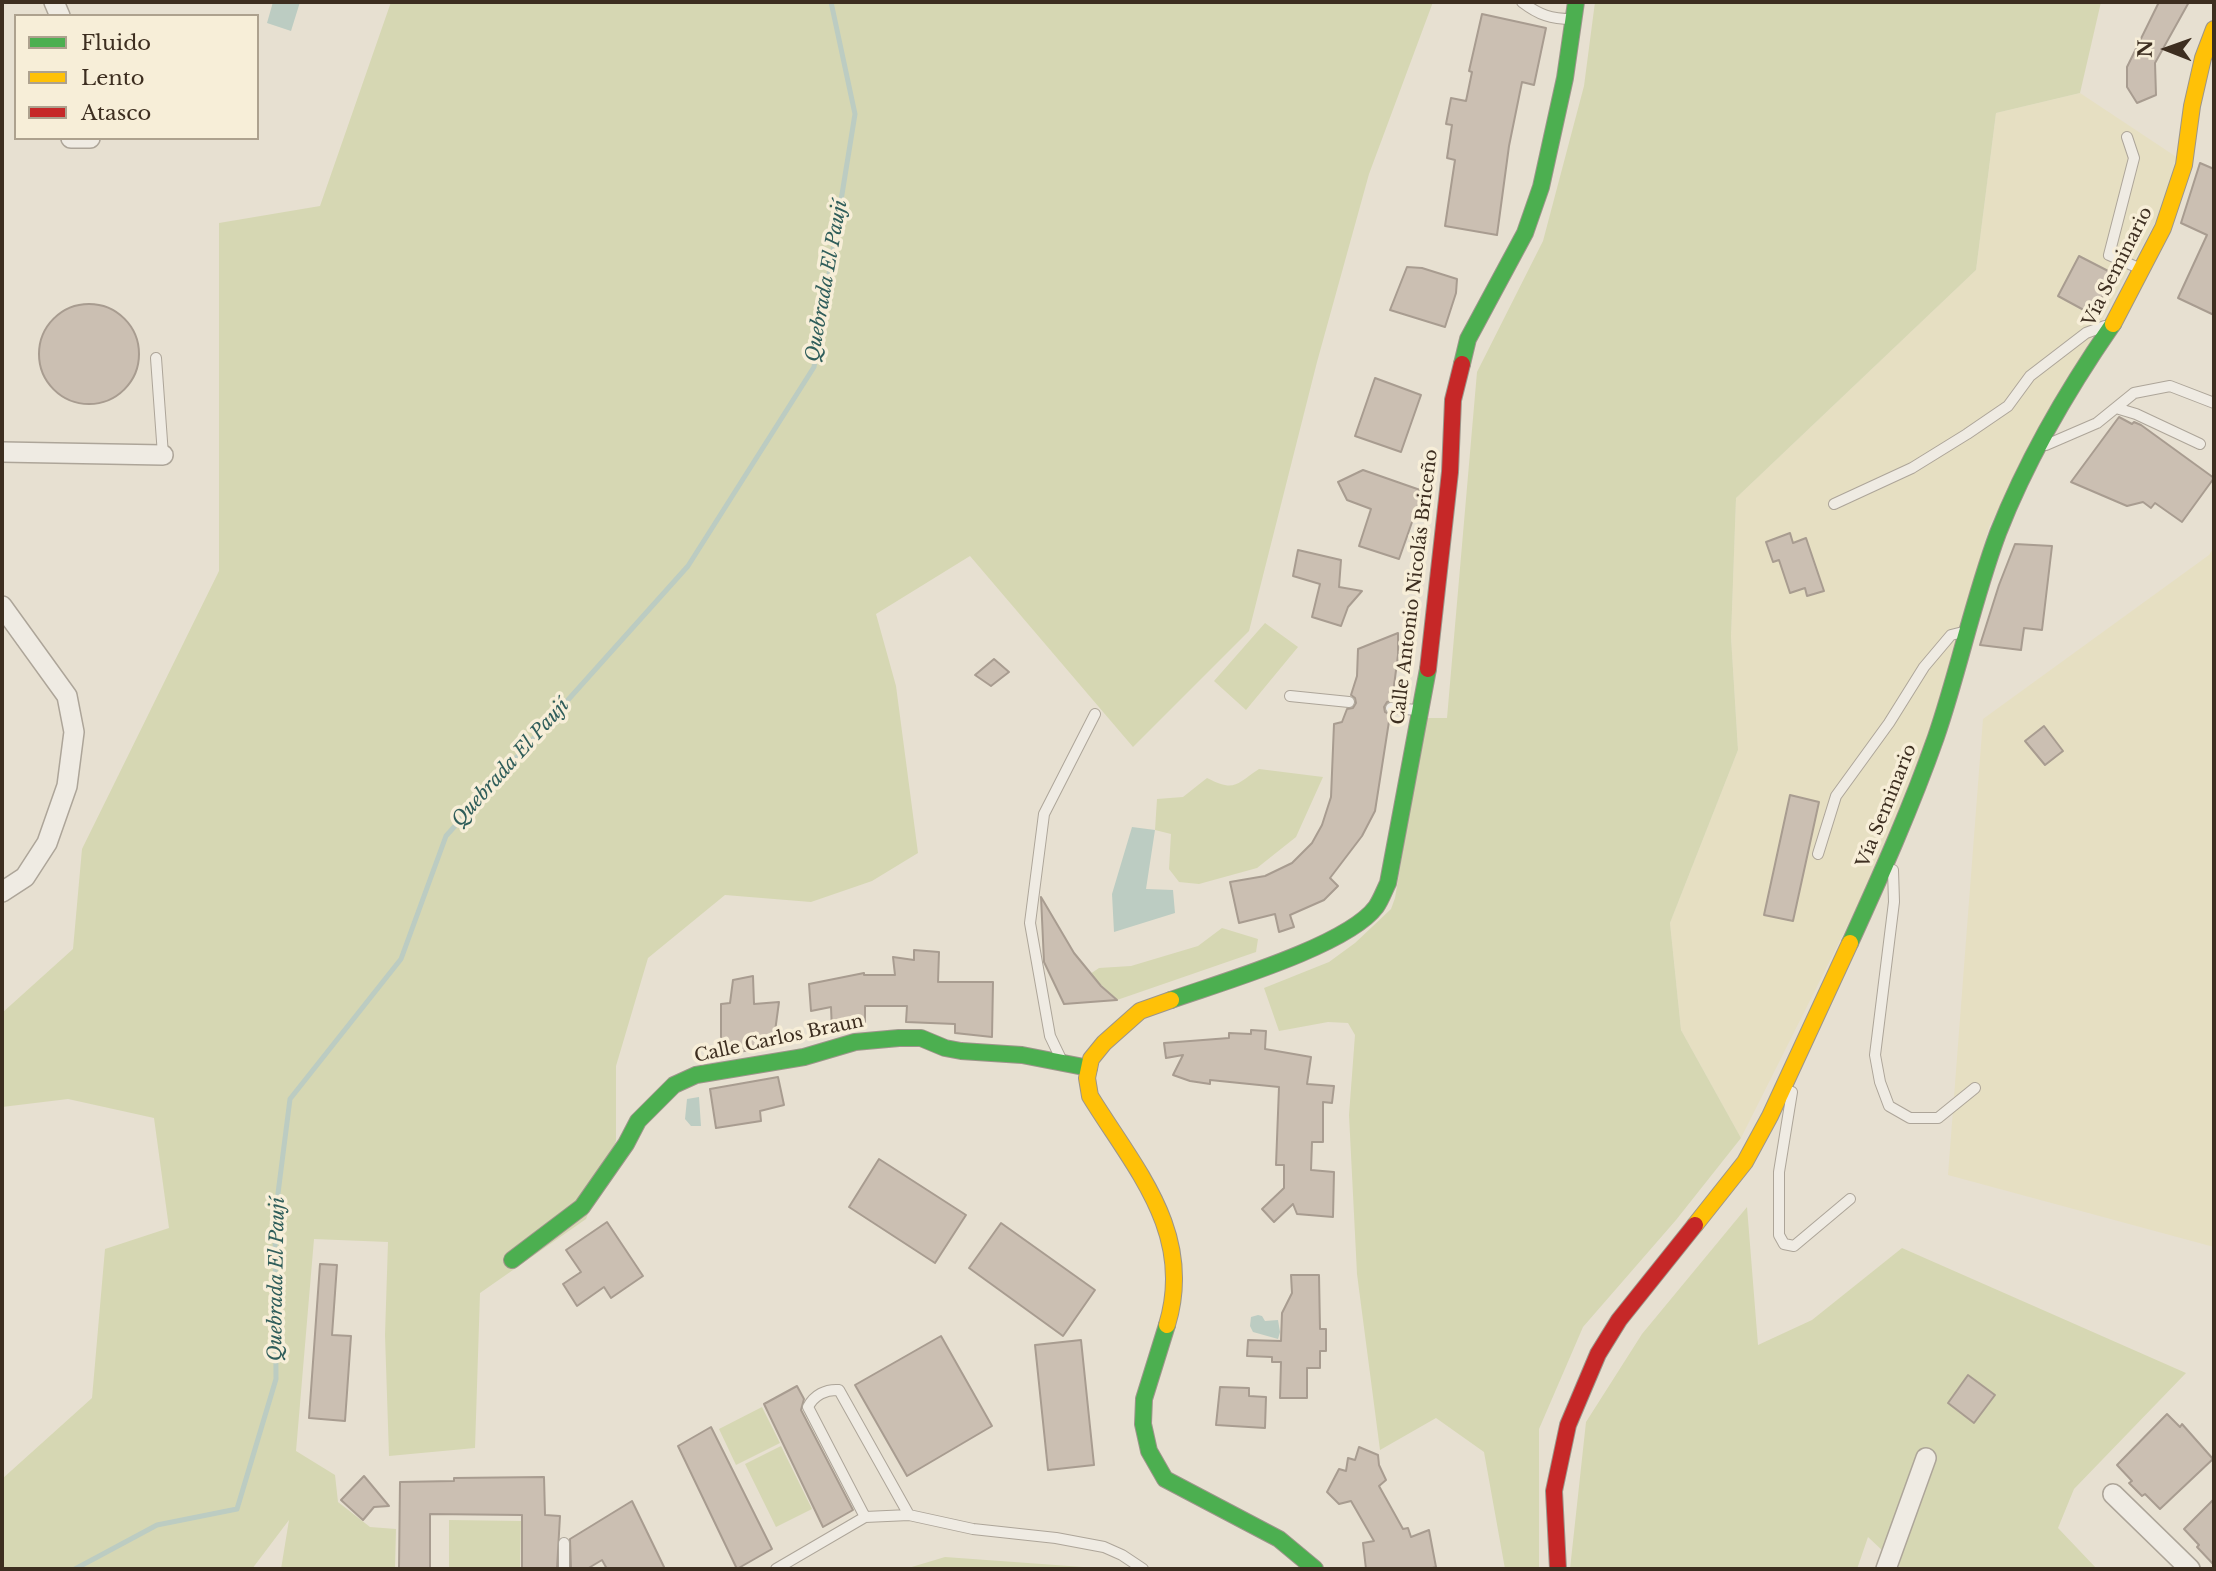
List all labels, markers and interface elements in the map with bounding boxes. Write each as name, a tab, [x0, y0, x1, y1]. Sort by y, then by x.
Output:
legend	[14, 14, 259, 140]
north arrow	[2132, 14, 2202, 84]
text: Fluido	[81, 30, 151, 56]
text: N	[2134, 39, 2157, 58]
text: Lento	[81, 65, 144, 91]
text: Atasco	[81, 100, 151, 126]
water label: Quebrada El Paují	[802, 198, 852, 364]
street label: Vía Seminario	[2079, 204, 2157, 330]
street label: Calle Antonio Nicolás Briceño	[1387, 448, 1443, 726]
water label: Quebrada El Paují	[448, 694, 574, 832]
street label: Vía Seminario	[1852, 741, 1922, 871]
street label: Calle Carlos Braun	[692, 1011, 866, 1067]
water label: Quebrada El Paují	[264, 1197, 290, 1361]

